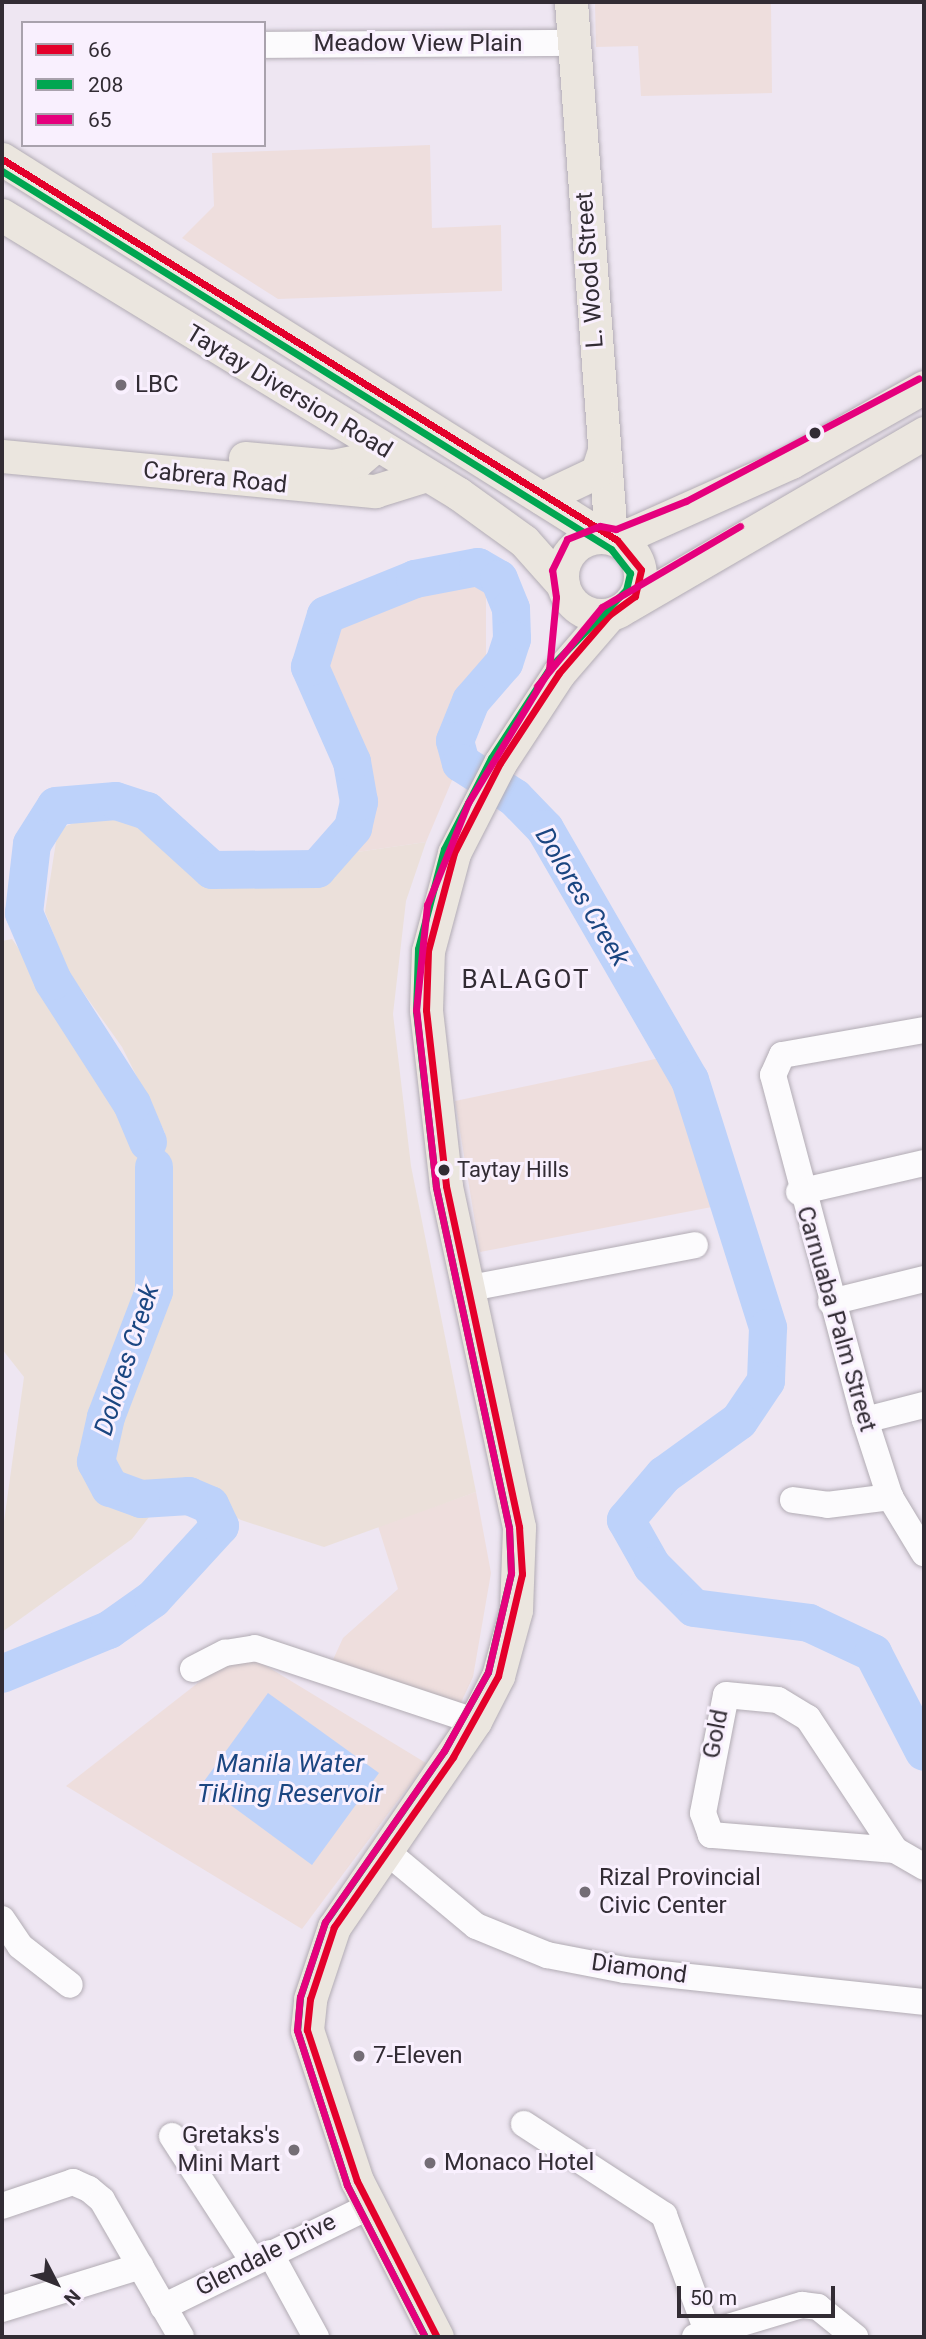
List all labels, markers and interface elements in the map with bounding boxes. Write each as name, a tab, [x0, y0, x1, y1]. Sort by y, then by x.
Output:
legend	[21, 21, 266, 147]
street label: Meadow View Plain	[314, 30, 522, 58]
text: 66	[88, 38, 112, 62]
text: 208	[88, 73, 123, 97]
text: 65	[88, 108, 112, 132]
street label: L. Wood Street	[570, 191, 610, 349]
street label: Taytay Diversion Road	[181, 319, 397, 465]
place label: LBC	[135, 371, 178, 399]
marker: LBC	[113, 377, 129, 393]
unlabelled marker	[808, 426, 822, 440]
street label: Cabrera Road	[142, 456, 288, 500]
water label: Dolores Creek	[528, 822, 636, 972]
district label: BALAGOT	[462, 964, 590, 996]
place label: Taytay Hills	[457, 1157, 569, 1183]
marker: Taytay Hills	[437, 1163, 451, 1177]
street label: Carnuaba Palm Street	[790, 1203, 882, 1435]
water label: Dolores Creek	[88, 1281, 166, 1439]
street label: Gold	[697, 1707, 735, 1761]
water label: Manila Water Tikling Reservoir	[197, 1748, 383, 1810]
place label: Rizal Provincial Civic Center	[599, 1864, 761, 1920]
marker: Rizal Provincial Civic Center	[577, 1884, 593, 1900]
street label: Diamond	[589, 1948, 689, 1990]
place label: 7-Eleven	[373, 2042, 463, 2070]
marker: 7-Eleven	[351, 2048, 367, 2064]
place label: Gretaks's Mini Mart	[178, 2122, 280, 2178]
marker: Gretaks's Mini Mart	[286, 2142, 302, 2158]
place label: Monaco Hotel	[444, 2149, 594, 2177]
marker: Monaco Hotel	[422, 2155, 438, 2171]
street label: Glendale Drive	[191, 2207, 341, 2303]
north arrow	[21, 2248, 91, 2318]
scale bar	[681, 2272, 838, 2316]
text: N	[59, 2285, 85, 2310]
text: 50 m	[690, 2286, 737, 2310]

